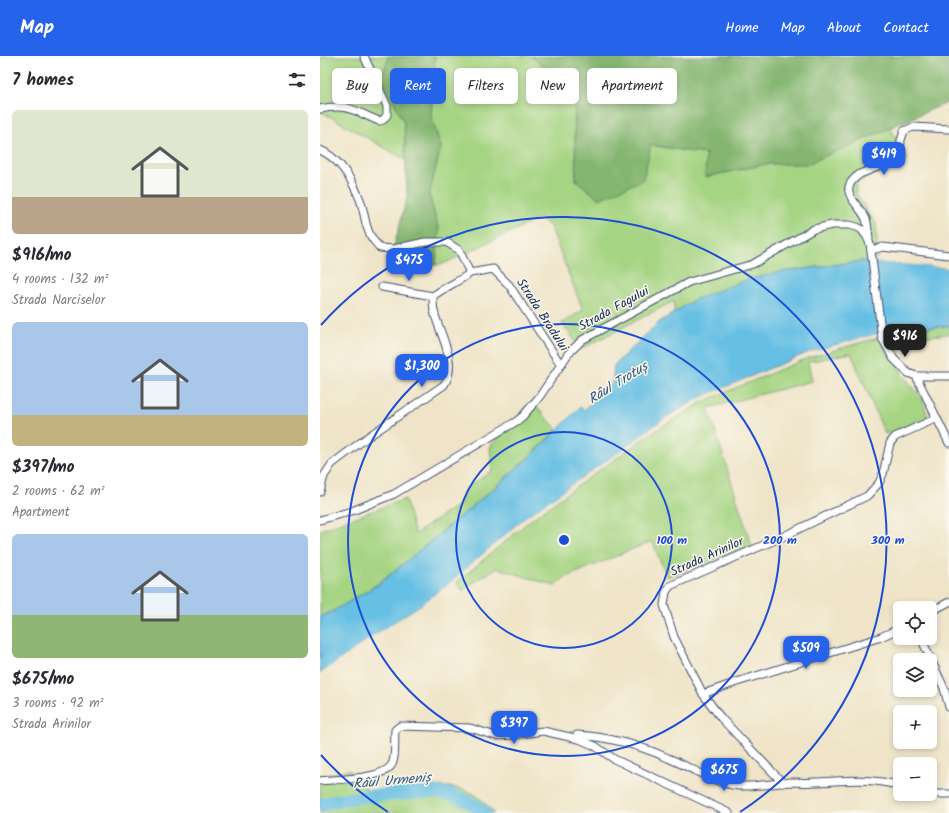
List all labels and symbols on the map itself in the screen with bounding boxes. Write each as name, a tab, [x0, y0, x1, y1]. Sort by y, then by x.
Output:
pin: $419	[860, 142, 908, 176]
pin: $475	[385, 248, 433, 282]
street label: Strada Bradului	[510, 274, 574, 357]
street label: Strada Fagului	[575, 280, 654, 337]
pin: $916	[881, 324, 929, 358]
pin: $1,300	[389, 354, 455, 388]
water label: Râul Trotuș	[584, 355, 654, 410]
text: 100 m	[657, 531, 687, 550]
street label: Strada Arinilor	[667, 531, 748, 583]
text: 200 m	[763, 531, 797, 550]
text: 300 m	[870, 531, 905, 550]
centre of rings	[557, 533, 571, 547]
pin: $509	[782, 636, 830, 670]
pin: $397	[490, 711, 538, 745]
pin: $675	[700, 758, 748, 792]
water label: Râul Urmeniș	[352, 766, 434, 795]

